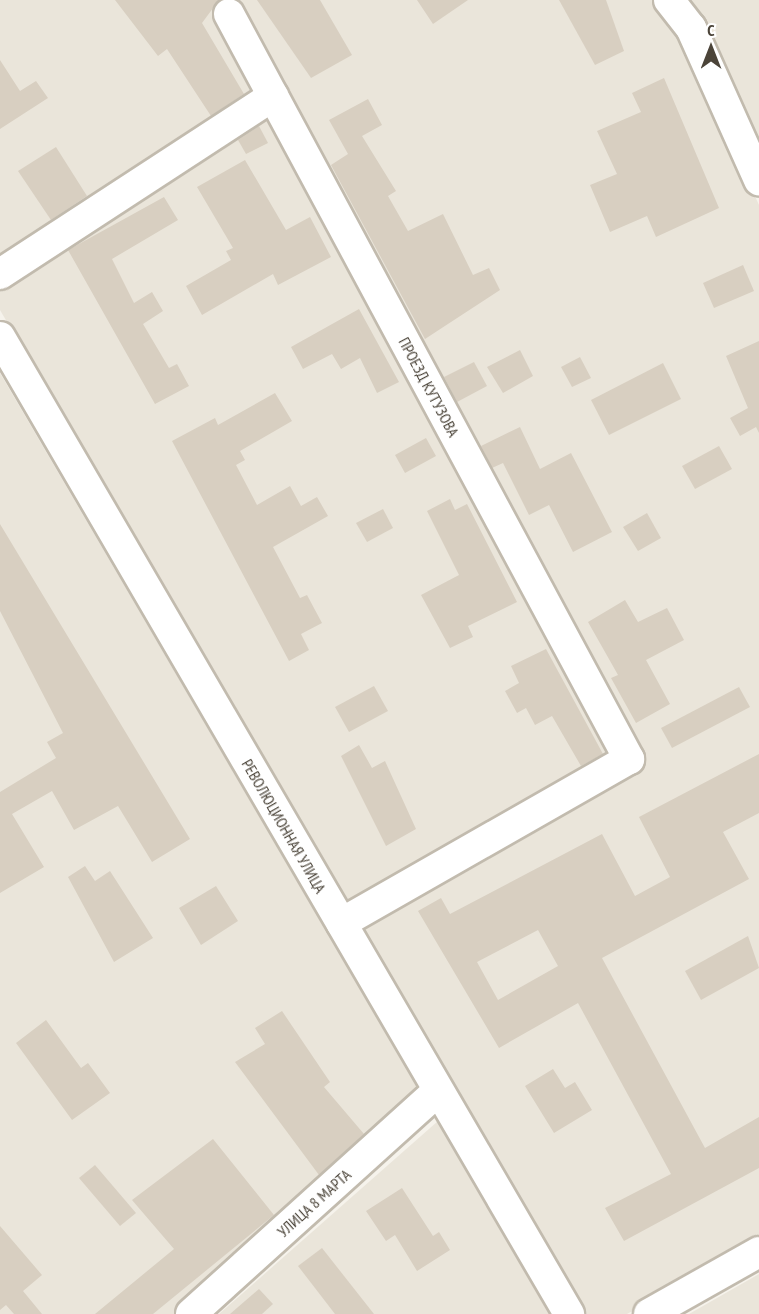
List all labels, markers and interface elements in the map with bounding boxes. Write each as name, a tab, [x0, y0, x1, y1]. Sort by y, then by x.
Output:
north arrow	[681, 18, 741, 78]
text: С	[707, 20, 715, 40]
street label: ПРОЕЗД КУТУЗОВА	[395, 334, 463, 440]
street label: РЕВОЛЮЦИОННАЯ УЛИЦА	[238, 755, 330, 897]
street label: УЛИЦА 8 МАРТА	[273, 1165, 355, 1241]

